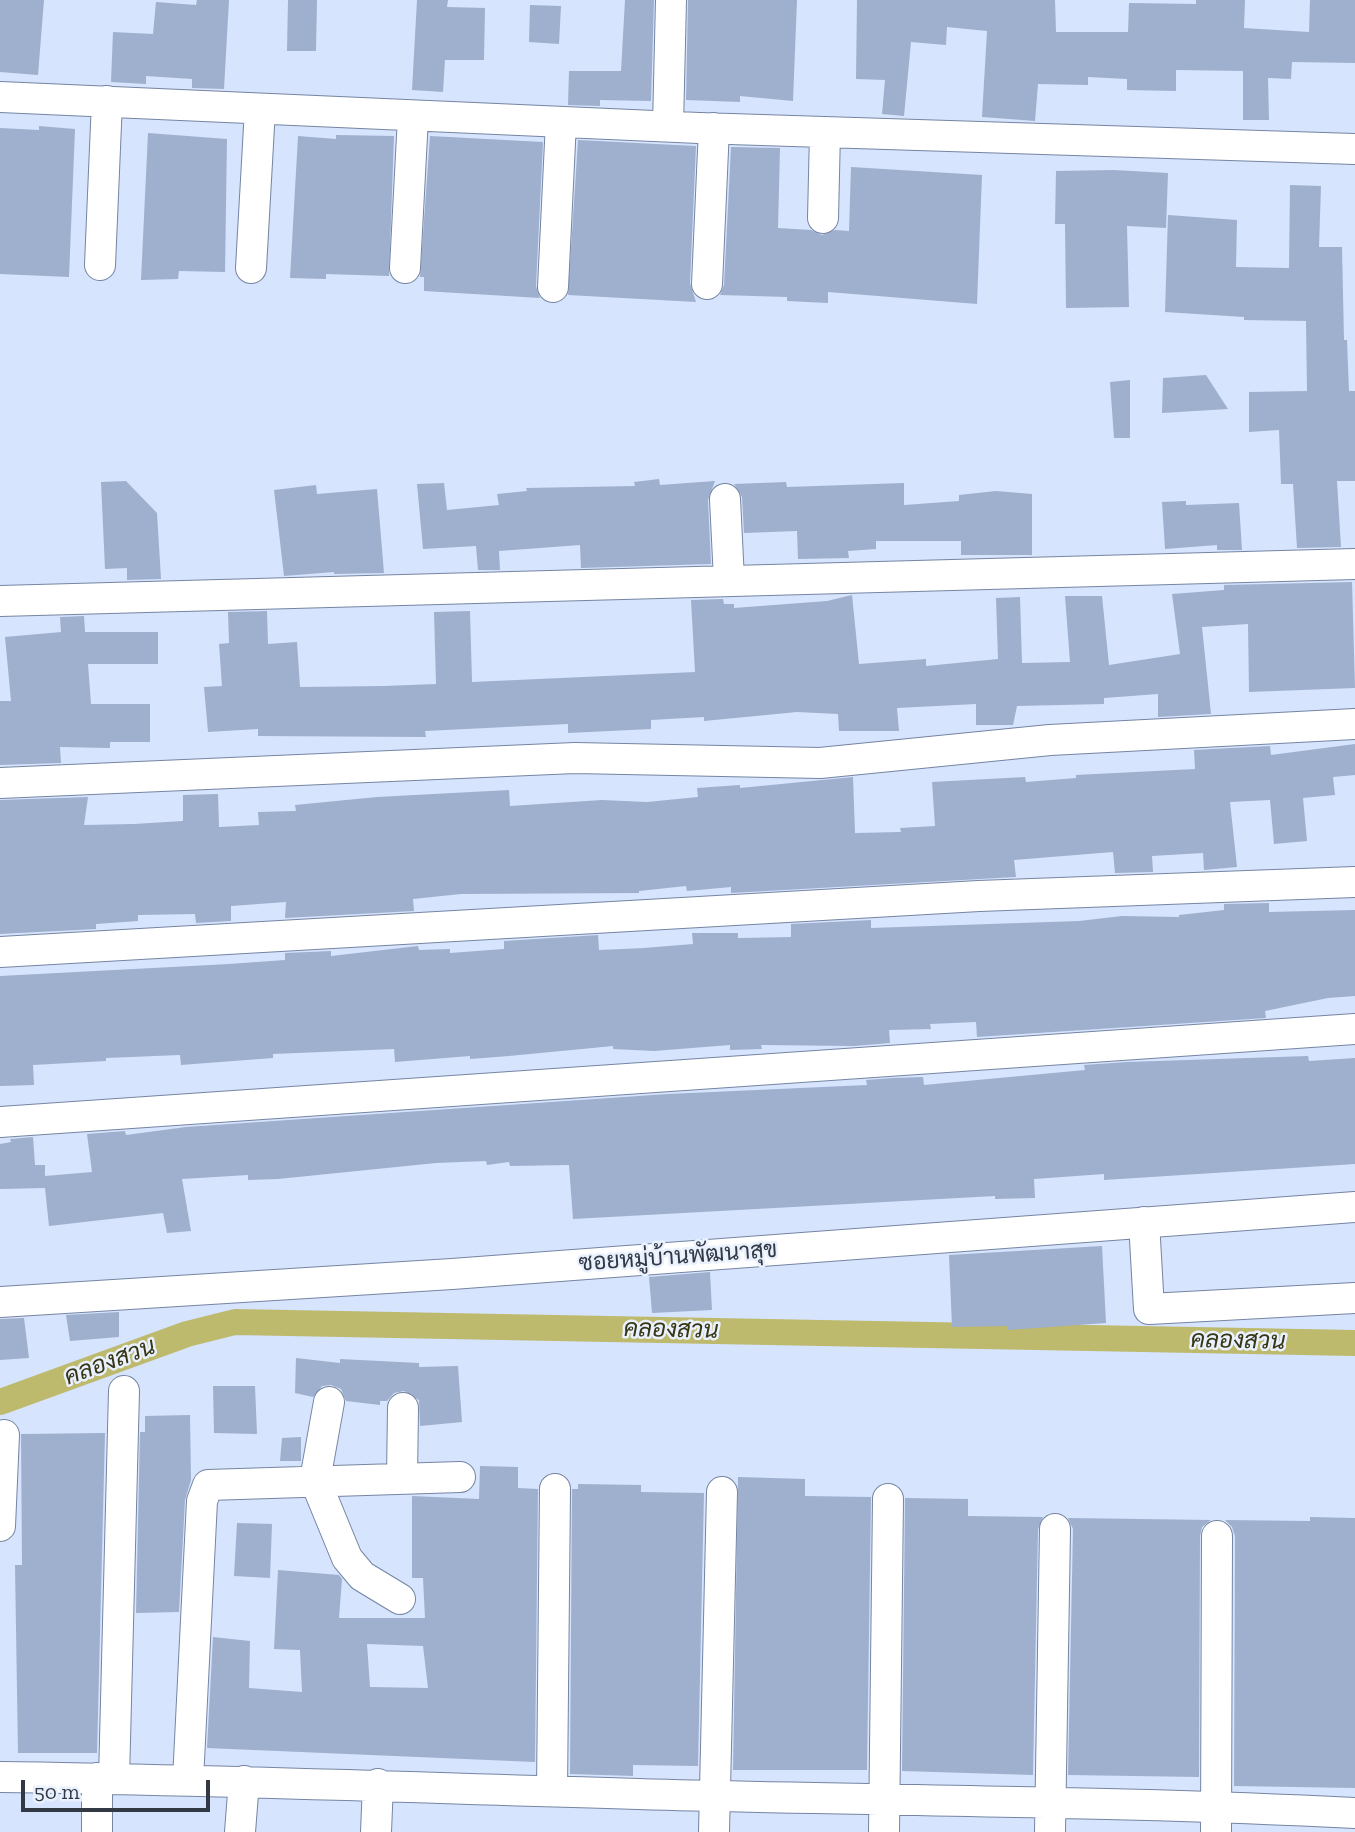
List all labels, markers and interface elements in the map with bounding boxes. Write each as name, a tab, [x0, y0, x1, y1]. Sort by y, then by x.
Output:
street label: ซอยหมู่บ้านพัฒนาสุข	[578, 1236, 778, 1278]
water label: คลองสวน	[623, 1315, 719, 1345]
water label: คลองสวน	[1190, 1326, 1286, 1356]
water label: คลองสวน	[60, 1332, 160, 1392]
scale bar	[24, 1766, 214, 1810]
text: 50 m	[34, 1779, 80, 1804]

